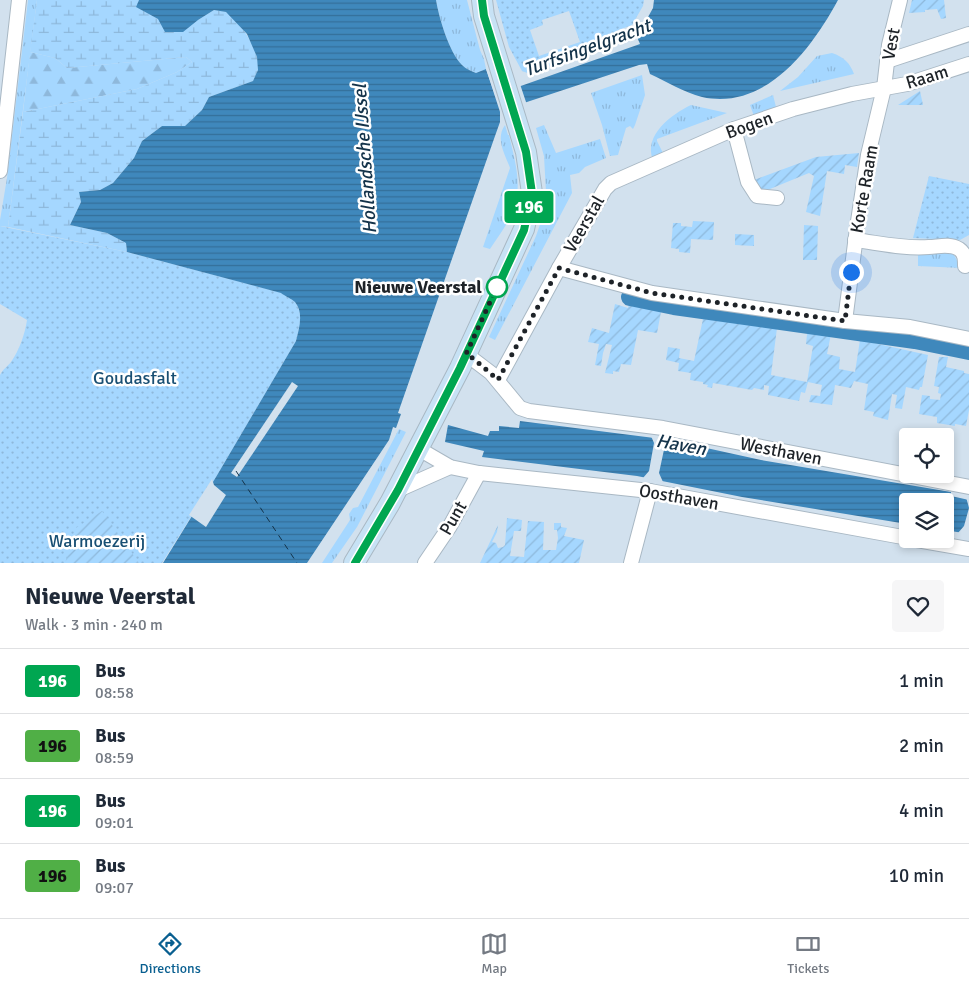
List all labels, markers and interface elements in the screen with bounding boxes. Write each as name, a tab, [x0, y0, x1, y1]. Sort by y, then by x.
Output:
water label: Turfsingelgracht	[520, 13, 656, 82]
street label: Vest	[877, 26, 905, 62]
street label: Raam	[903, 60, 951, 94]
water label: Hollandsche IJssel	[348, 82, 382, 235]
street label: Bogen	[722, 106, 776, 144]
street label: Korte Raam	[845, 143, 883, 235]
line badge: 196	[500, 191, 558, 223]
street label: Veerstal	[559, 191, 609, 257]
text: 196	[514, 196, 544, 218]
your location	[839, 260, 864, 285]
place label: Nieuwe Veerstal	[354, 276, 482, 298]
marker: Nieuwe Veerstal	[486, 276, 508, 298]
park label: Goudasfalt	[93, 367, 177, 389]
map controls	[899, 428, 954, 548]
button: locate	[899, 428, 954, 483]
water label: Haven	[654, 429, 709, 461]
street label: Westhaven	[738, 432, 824, 470]
street label: Oosthaven	[637, 479, 721, 515]
button: layers	[899, 493, 954, 548]
street label: Punt	[434, 497, 472, 539]
park label: Warmoezerij	[49, 530, 145, 552]
button: heart	[892, 580, 944, 632]
text: Nieuwe Veerstal	[25, 581, 195, 611]
text: Walk · 3 min · 240 m	[25, 615, 163, 635]
text: Bus	[95, 659, 126, 683]
text: 1 min	[899, 669, 944, 693]
text: 196	[38, 670, 67, 692]
text: 08:58	[95, 683, 134, 703]
text: Bus	[95, 724, 126, 748]
text: 2 min	[899, 734, 944, 758]
text: 196	[38, 735, 67, 757]
text: 08:59	[95, 748, 134, 768]
text: Bus	[95, 789, 126, 813]
text: 4 min	[899, 799, 944, 823]
text: 196	[38, 800, 67, 822]
text: 09:01	[95, 813, 134, 833]
text: Bus	[95, 854, 126, 878]
text: 10 min	[889, 864, 944, 888]
text: 196	[38, 865, 67, 887]
text: 09:07	[95, 878, 134, 898]
tab: Directions	[140, 930, 201, 977]
tab: Map	[480, 930, 508, 977]
tab: Tickets	[787, 930, 829, 977]

